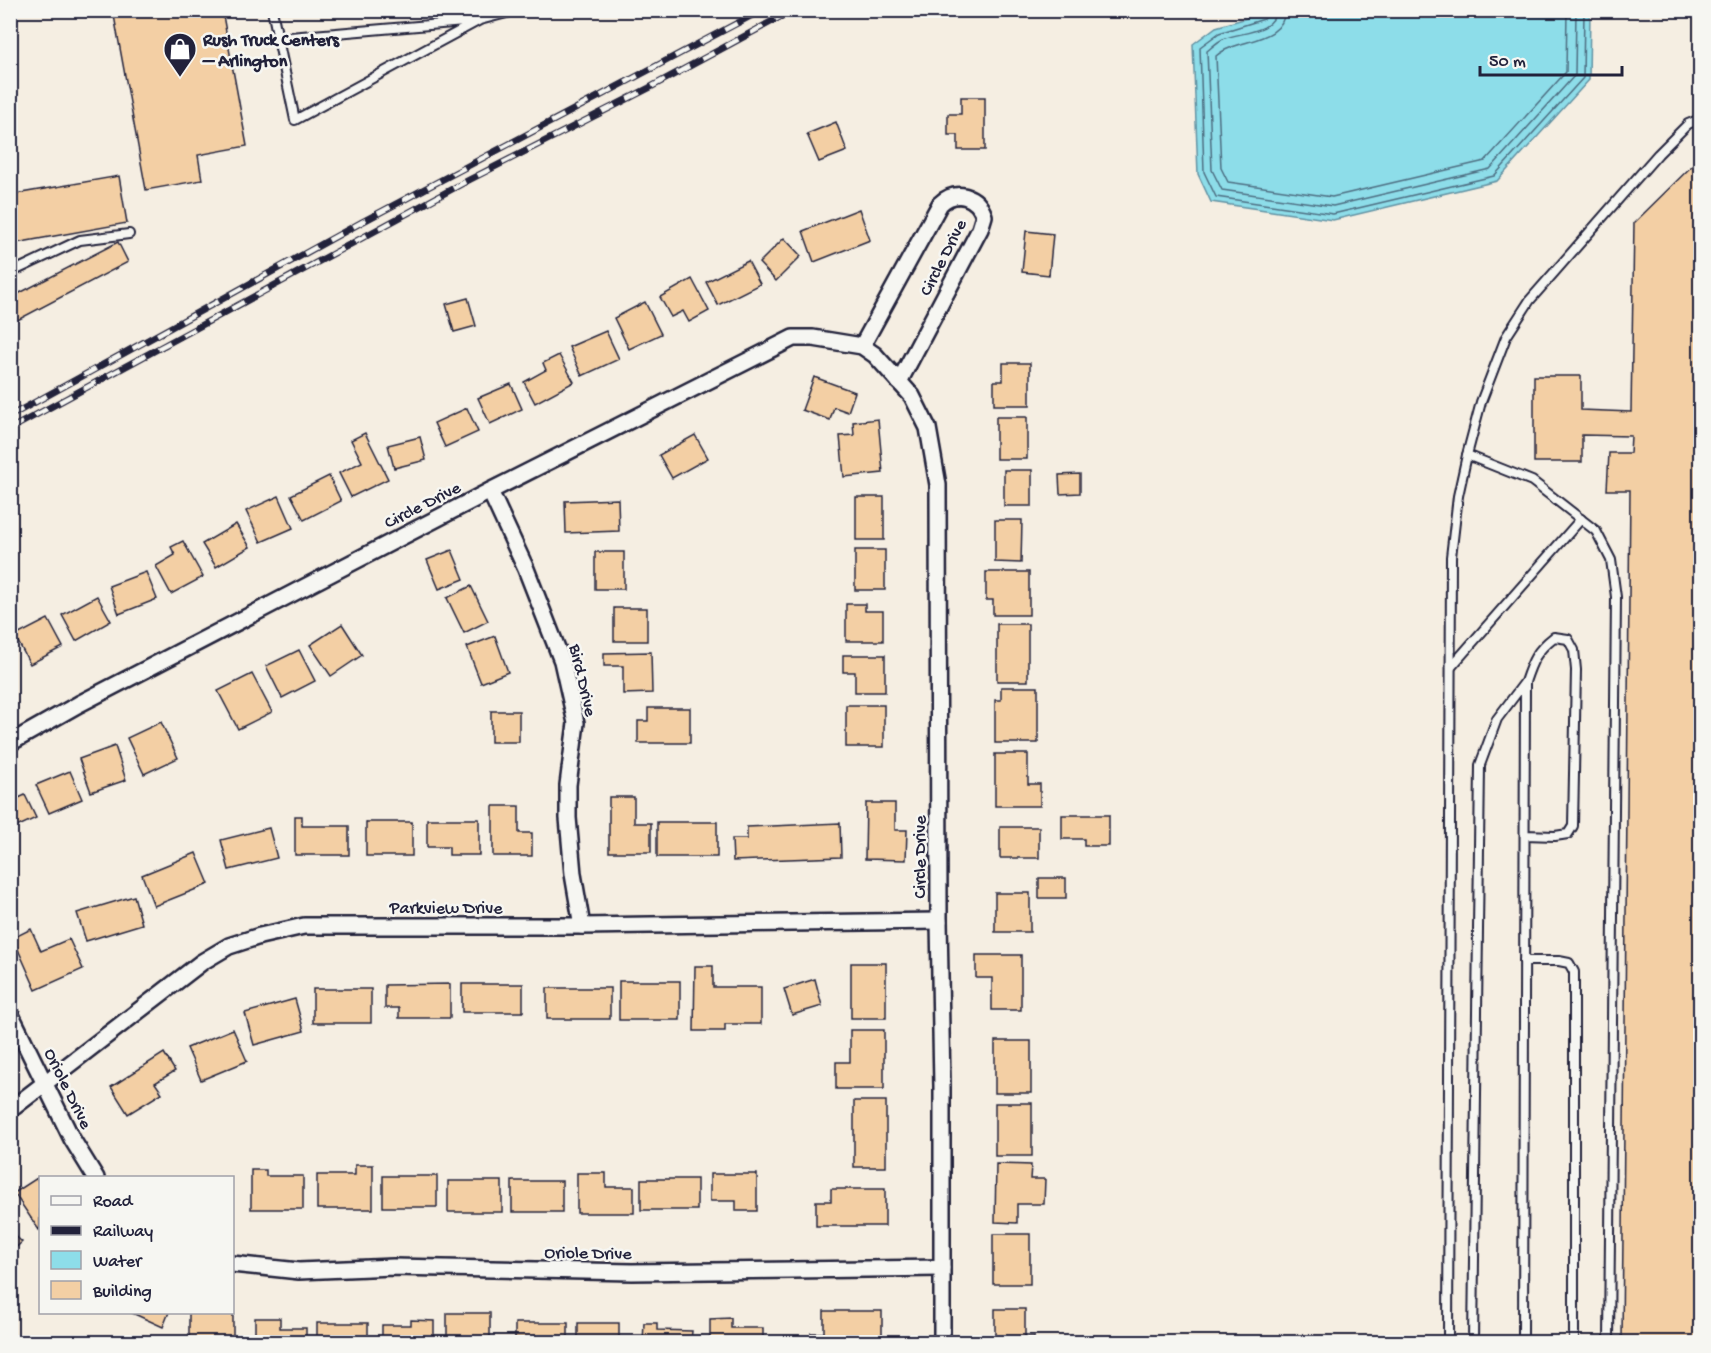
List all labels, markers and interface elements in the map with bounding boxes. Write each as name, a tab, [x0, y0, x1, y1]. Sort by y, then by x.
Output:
shop icon: Rush Truck Centers – Arlington	[162, 31, 198, 78]
place label: Rush Truck Centers – Arlington	[202, 31, 340, 73]
scale bar	[1480, 39, 1622, 77]
text: 50 m	[1489, 52, 1526, 73]
street label: Circle Drive	[916, 216, 973, 300]
street label: Circle Drive	[381, 478, 465, 534]
street label: Bird Drive	[563, 641, 600, 719]
street label: Circle Drive	[911, 815, 932, 898]
street label: Parkview Drive	[389, 899, 503, 920]
street label: Oriole Drive	[38, 1045, 96, 1134]
legend	[39, 1176, 234, 1314]
text: Road	[93, 1192, 134, 1213]
text: Railway	[93, 1222, 153, 1243]
street label: Oriole Drive	[544, 1243, 632, 1266]
text: Water	[93, 1252, 143, 1273]
text: Building	[92, 1282, 152, 1303]

